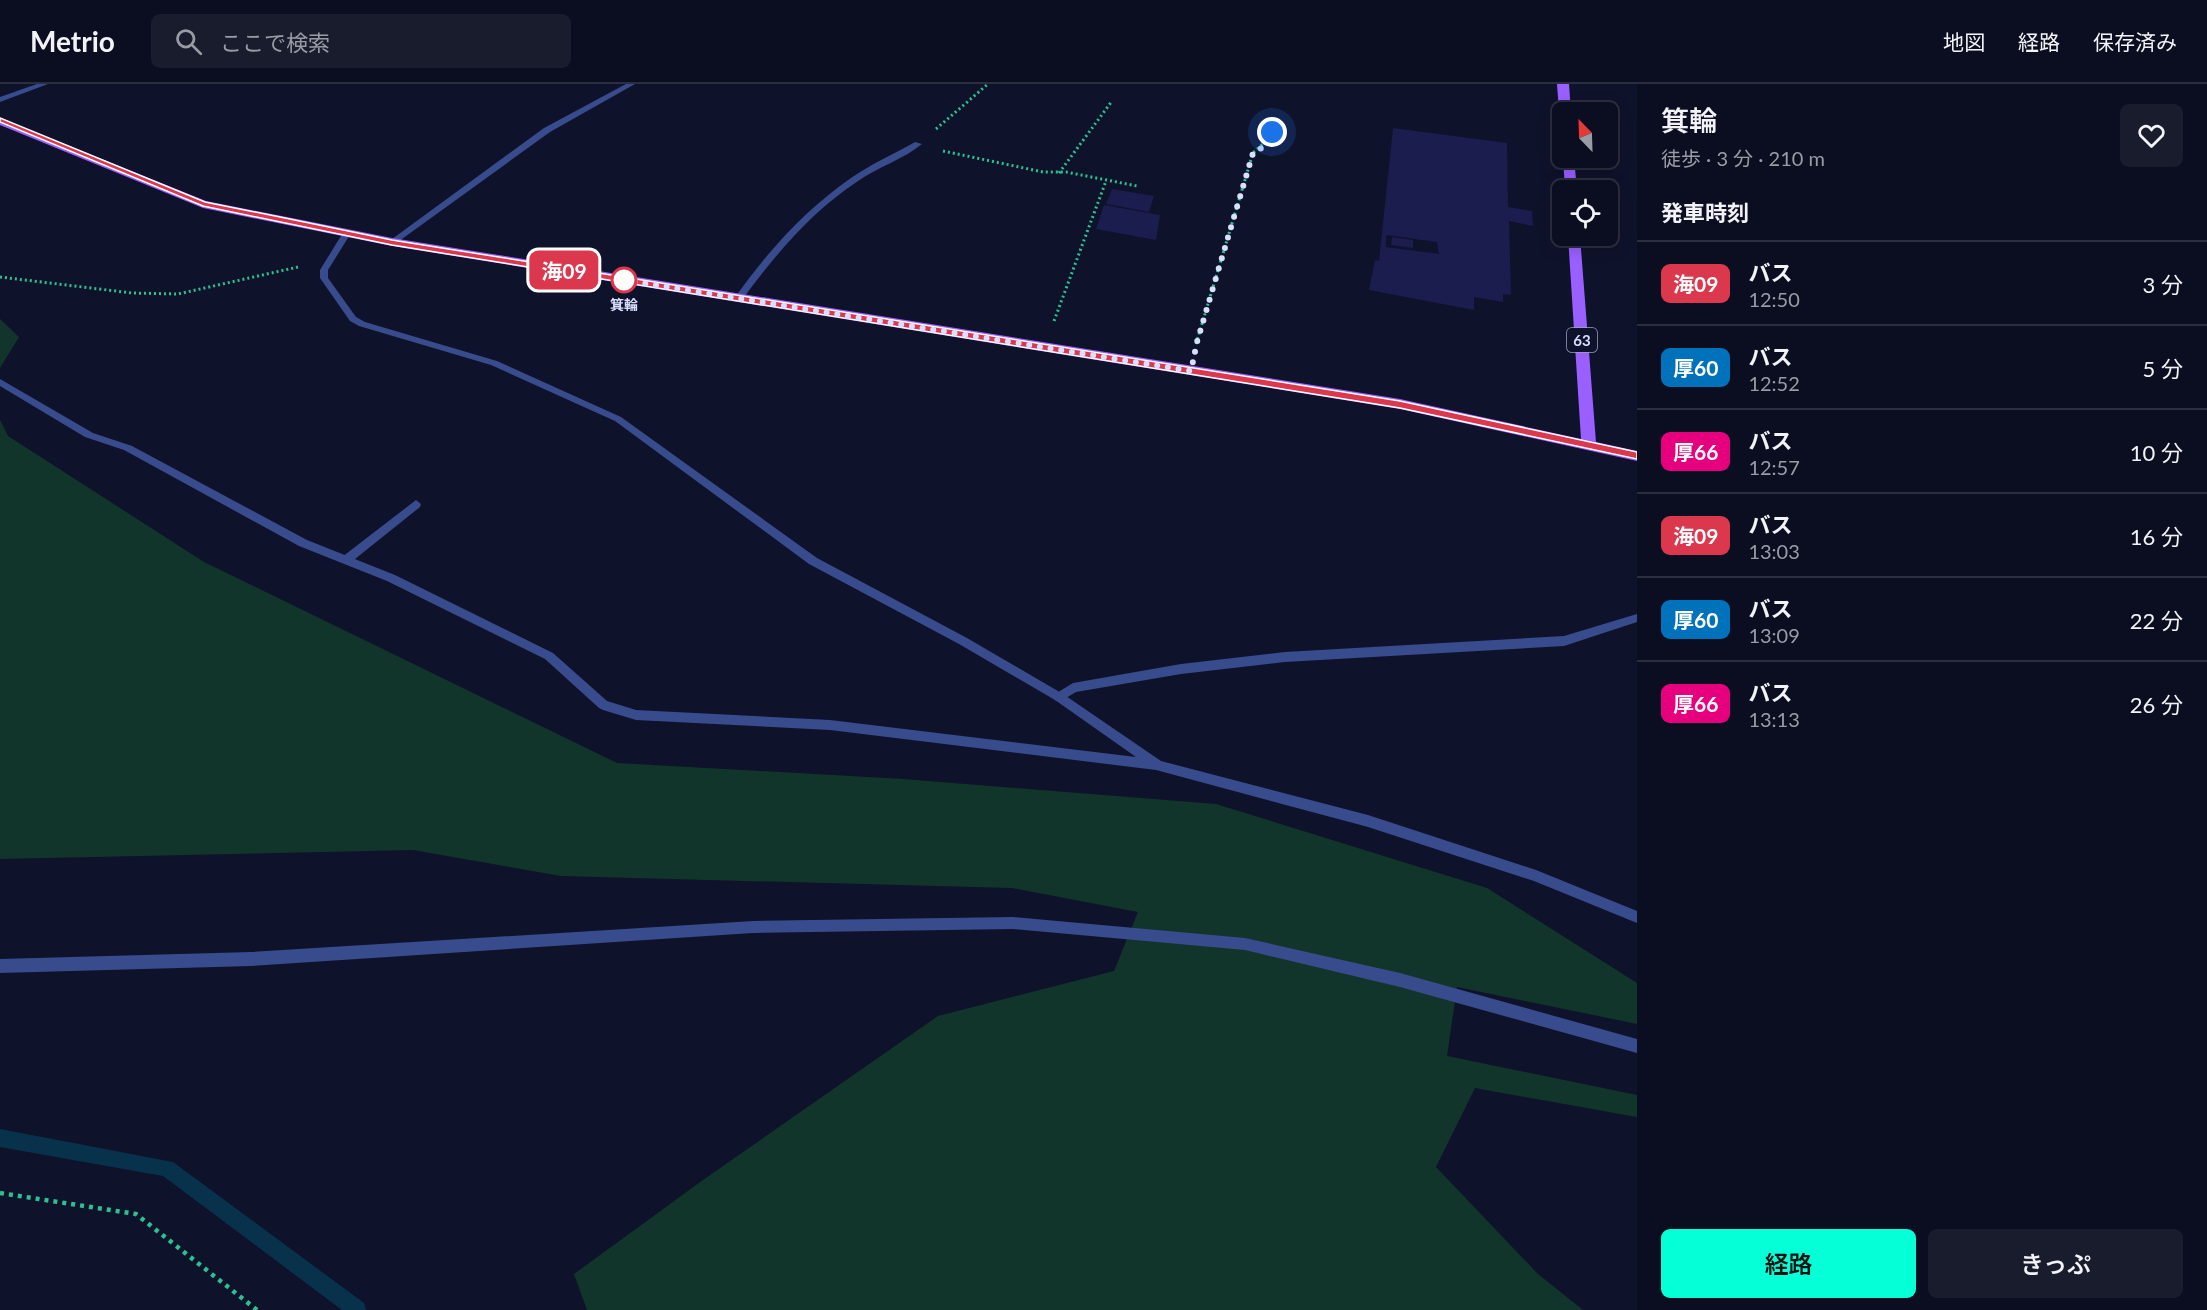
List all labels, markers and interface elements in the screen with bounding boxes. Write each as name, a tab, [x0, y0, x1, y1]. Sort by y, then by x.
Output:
search box	[151, 14, 571, 68]
text: Metrio	[30, 24, 115, 58]
icon: search	[172, 25, 205, 58]
text: ここで検索	[220, 29, 330, 56]
text: 地図	[1943, 29, 1985, 54]
text: 経路	[2018, 29, 2060, 54]
text: 保存済み	[2093, 29, 2177, 54]
north arrow	[1552, 102, 1618, 168]
map controls	[1552, 102, 1618, 246]
text: 箕輪	[1661, 103, 1717, 137]
button: heart	[2120, 104, 2183, 167]
your location	[1257, 117, 1287, 147]
text: 徒歩 · 3 分 · 210 m	[1661, 146, 1825, 170]
button: locate	[1552, 180, 1618, 246]
text: 発車時刻	[1661, 199, 1749, 226]
line badge: 海09	[530, 250, 598, 290]
text: 海09	[541, 258, 587, 283]
text: バス	[1748, 259, 1792, 286]
marker: 箕輪	[611, 267, 637, 293]
text: 海09	[1673, 271, 1718, 296]
text: 3 分	[2143, 271, 2183, 298]
text: 12:50	[1748, 287, 1800, 311]
place label: 箕輪	[610, 296, 638, 313]
road number: 63	[1567, 328, 1597, 352]
text: バス	[1748, 343, 1792, 370]
text: 厚60	[1673, 355, 1718, 380]
text: 5 分	[2143, 355, 2183, 382]
text: 12:52	[1748, 371, 1800, 395]
text: バス	[1748, 427, 1792, 454]
text: 厚66	[1673, 439, 1718, 464]
text: 10 分	[2130, 439, 2183, 466]
text: 12:57	[1748, 455, 1800, 479]
text: バス	[1748, 511, 1792, 538]
text: 海09	[1673, 523, 1718, 548]
text: 16 分	[2130, 523, 2183, 550]
text: 13:03	[1748, 539, 1800, 563]
text: バス	[1748, 595, 1792, 622]
text: 厚60	[1673, 607, 1718, 632]
text: 22 分	[2130, 607, 2183, 634]
text: 13:09	[1748, 623, 1800, 647]
text: バス	[1748, 679, 1792, 706]
text: 厚66	[1673, 691, 1718, 716]
text: 26 分	[2130, 691, 2183, 718]
text: 13:13	[1748, 707, 1800, 731]
button: 経路	[1661, 1229, 1916, 1298]
button: きっぷ	[1928, 1229, 2183, 1298]

